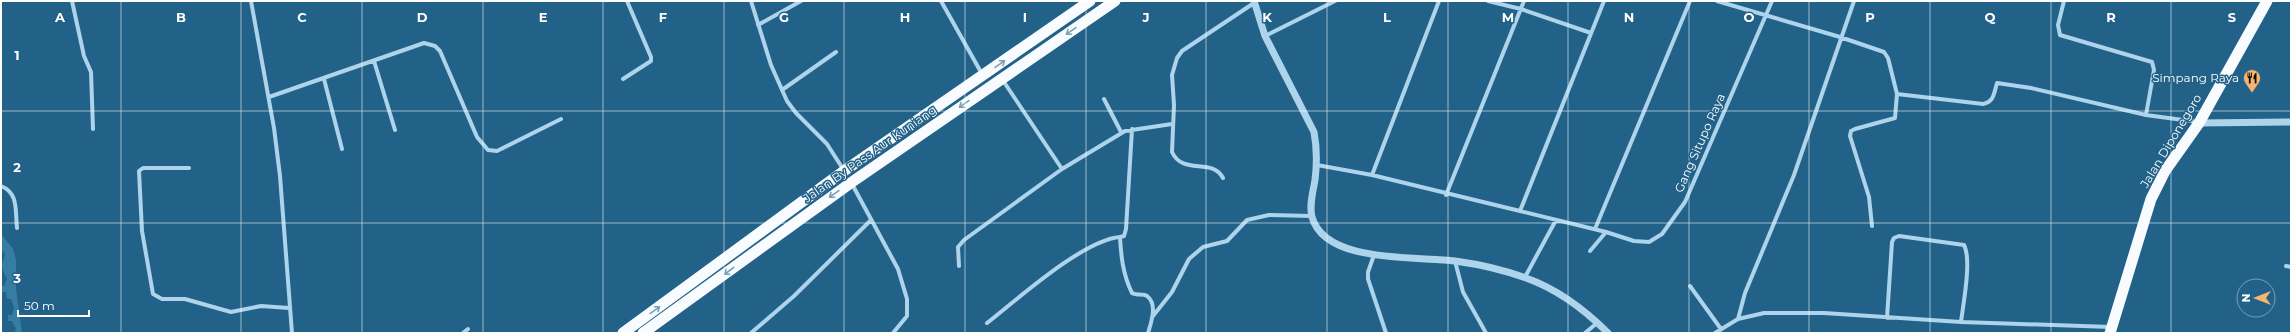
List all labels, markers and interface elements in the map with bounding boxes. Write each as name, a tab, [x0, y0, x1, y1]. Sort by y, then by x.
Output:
text: A	[54, 9, 66, 25]
text: B	[176, 9, 186, 25]
text: C	[297, 9, 307, 25]
text: D	[417, 9, 428, 25]
text: E	[539, 9, 548, 25]
text: F	[659, 9, 667, 25]
text: G	[779, 9, 789, 25]
text: H	[900, 9, 910, 25]
text: I	[1023, 9, 1027, 25]
text: J	[1141, 9, 1150, 25]
text: K	[1262, 9, 1272, 25]
text: L	[1383, 9, 1391, 25]
text: M	[1502, 9, 1514, 25]
text: N	[1624, 9, 1634, 25]
text: O	[1744, 9, 1755, 25]
text: P	[1865, 9, 1875, 25]
text: Q	[1985, 9, 1996, 25]
text: R	[2106, 9, 2116, 25]
text: S	[2228, 9, 2236, 25]
one-way arrow	[1066, 27, 1077, 35]
text: 1	[14, 47, 20, 63]
one-way arrow	[994, 60, 1005, 68]
restaurant icon: Simpang Raya	[2242, 68, 2262, 93]
place label: Simpang Raya	[2152, 70, 2239, 85]
street label: Gang Situpo Raya	[1671, 91, 1728, 195]
street label: Jalan Diponegoro	[2136, 91, 2204, 191]
one-way arrow	[959, 100, 970, 108]
street label: Jalan By Pass Aur Kuniang	[799, 102, 939, 206]
text: 2	[13, 159, 21, 175]
one-way arrow	[829, 190, 840, 198]
one-way arrow	[724, 267, 735, 275]
text: 3	[12, 270, 21, 286]
north arrow	[2236, 278, 2276, 318]
scale bar	[18, 292, 89, 318]
text: N	[2239, 294, 2253, 302]
text: 50 m	[24, 298, 55, 313]
one-way arrow	[649, 306, 660, 314]

